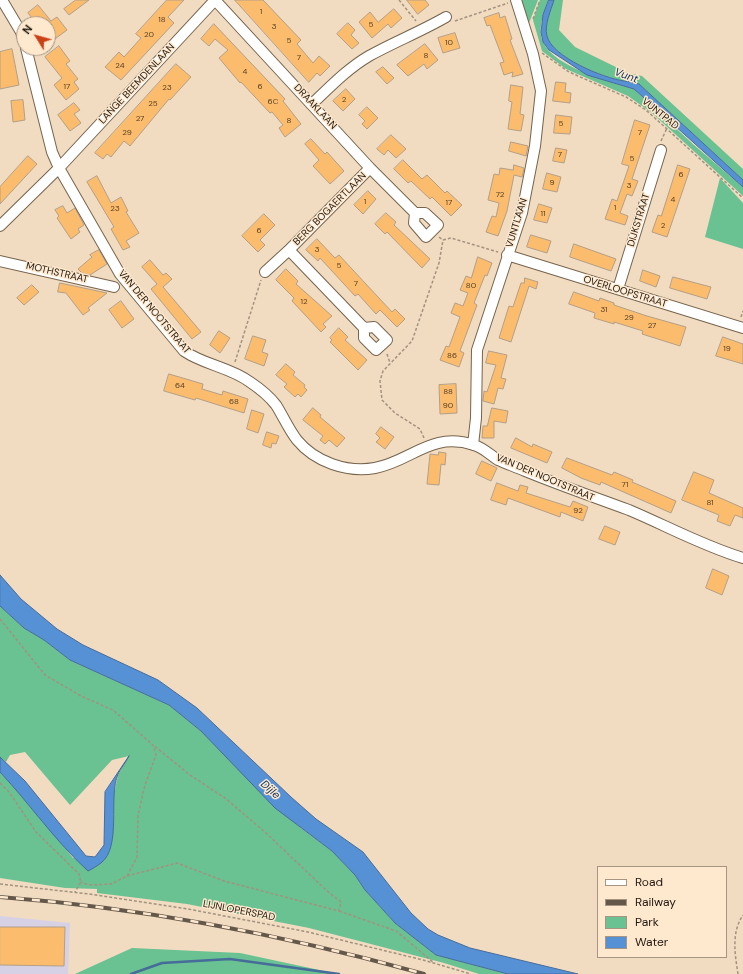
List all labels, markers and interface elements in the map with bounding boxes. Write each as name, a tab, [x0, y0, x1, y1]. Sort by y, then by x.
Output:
house number: 1	[260, 7, 262, 17]
house number: 18	[158, 15, 166, 25]
north arrow	[16, 16, 56, 56]
house number: 5	[369, 20, 373, 30]
text: N	[19, 22, 35, 37]
house number: 3	[272, 22, 276, 32]
house number: 20	[144, 30, 154, 40]
house number: 5	[287, 36, 291, 46]
house number: 10	[445, 38, 453, 48]
street label: LANGE BEEMDENLAAN	[97, 41, 177, 127]
house number: 8	[424, 51, 428, 61]
house number: 7	[297, 53, 301, 63]
house number: 24	[115, 61, 125, 71]
water label: Vunt	[612, 66, 640, 86]
house number: 4	[243, 67, 247, 77]
house number: 17	[64, 82, 70, 92]
house number: 6	[257, 82, 263, 92]
street label: DRAAKLAAN	[291, 82, 339, 132]
house number: 23	[162, 83, 172, 93]
house number: 2	[342, 95, 346, 105]
street label: VUNTPAD	[639, 95, 681, 133]
house number: 6C	[268, 97, 278, 107]
house number: 25	[148, 99, 158, 109]
house number: 27	[136, 114, 144, 124]
house number: 8	[287, 116, 291, 126]
house number: 5	[559, 119, 563, 129]
house number: 29	[122, 128, 132, 138]
house number: 7	[638, 128, 642, 138]
house number: 7	[558, 150, 562, 160]
house number: 5	[630, 154, 634, 164]
street label: BERG BOGAERTLAAN	[291, 170, 369, 248]
house number: 6	[678, 170, 684, 180]
house number: 9	[549, 178, 555, 188]
house number: 3	[627, 181, 631, 191]
house number: 72	[496, 190, 504, 200]
street label: DIJKSTRAAT	[625, 192, 653, 248]
house number: 4	[671, 195, 675, 205]
house number: 1	[364, 197, 366, 207]
street label: VUNTLAAN	[504, 197, 530, 249]
house number: 17	[446, 198, 452, 208]
house number: 1	[614, 203, 616, 213]
house number: 23	[110, 204, 120, 214]
house number: 11	[541, 209, 545, 219]
house number: 2	[661, 221, 665, 231]
house number: 6	[256, 226, 262, 236]
house number: 3	[315, 245, 319, 255]
street label: MOTHSTRAAT	[25, 260, 89, 286]
house number: 5	[337, 261, 341, 271]
street label: VAN DER NOOTSTRAAT	[115, 268, 193, 356]
street label: OVERLOOPSTRAAT	[582, 274, 668, 310]
house number: 7	[354, 279, 358, 289]
house number: 80	[466, 281, 476, 291]
house number: 12	[300, 297, 308, 307]
house number: 31	[600, 305, 608, 315]
house number: 29	[624, 313, 634, 323]
house number: 27	[648, 321, 656, 331]
house number: 19	[723, 344, 731, 354]
house number: 86	[447, 351, 457, 361]
house number: 64	[175, 381, 185, 391]
house number: 88	[443, 387, 453, 397]
house number: 68	[229, 397, 239, 407]
house number: 90	[443, 401, 453, 411]
street label: VAN DER NOOTSTRAAT	[494, 452, 596, 504]
house number: 71	[622, 480, 628, 490]
house number: 81	[706, 498, 714, 508]
house number: 92	[573, 506, 583, 516]
water label: Dijle	[257, 778, 283, 802]
legend	[597, 866, 727, 958]
text: Road	[635, 874, 663, 890]
text: Railway	[635, 894, 676, 910]
street label: LIJNLOPERSPAD	[202, 898, 276, 924]
text: Park	[635, 914, 659, 930]
text: Water	[635, 934, 668, 950]

